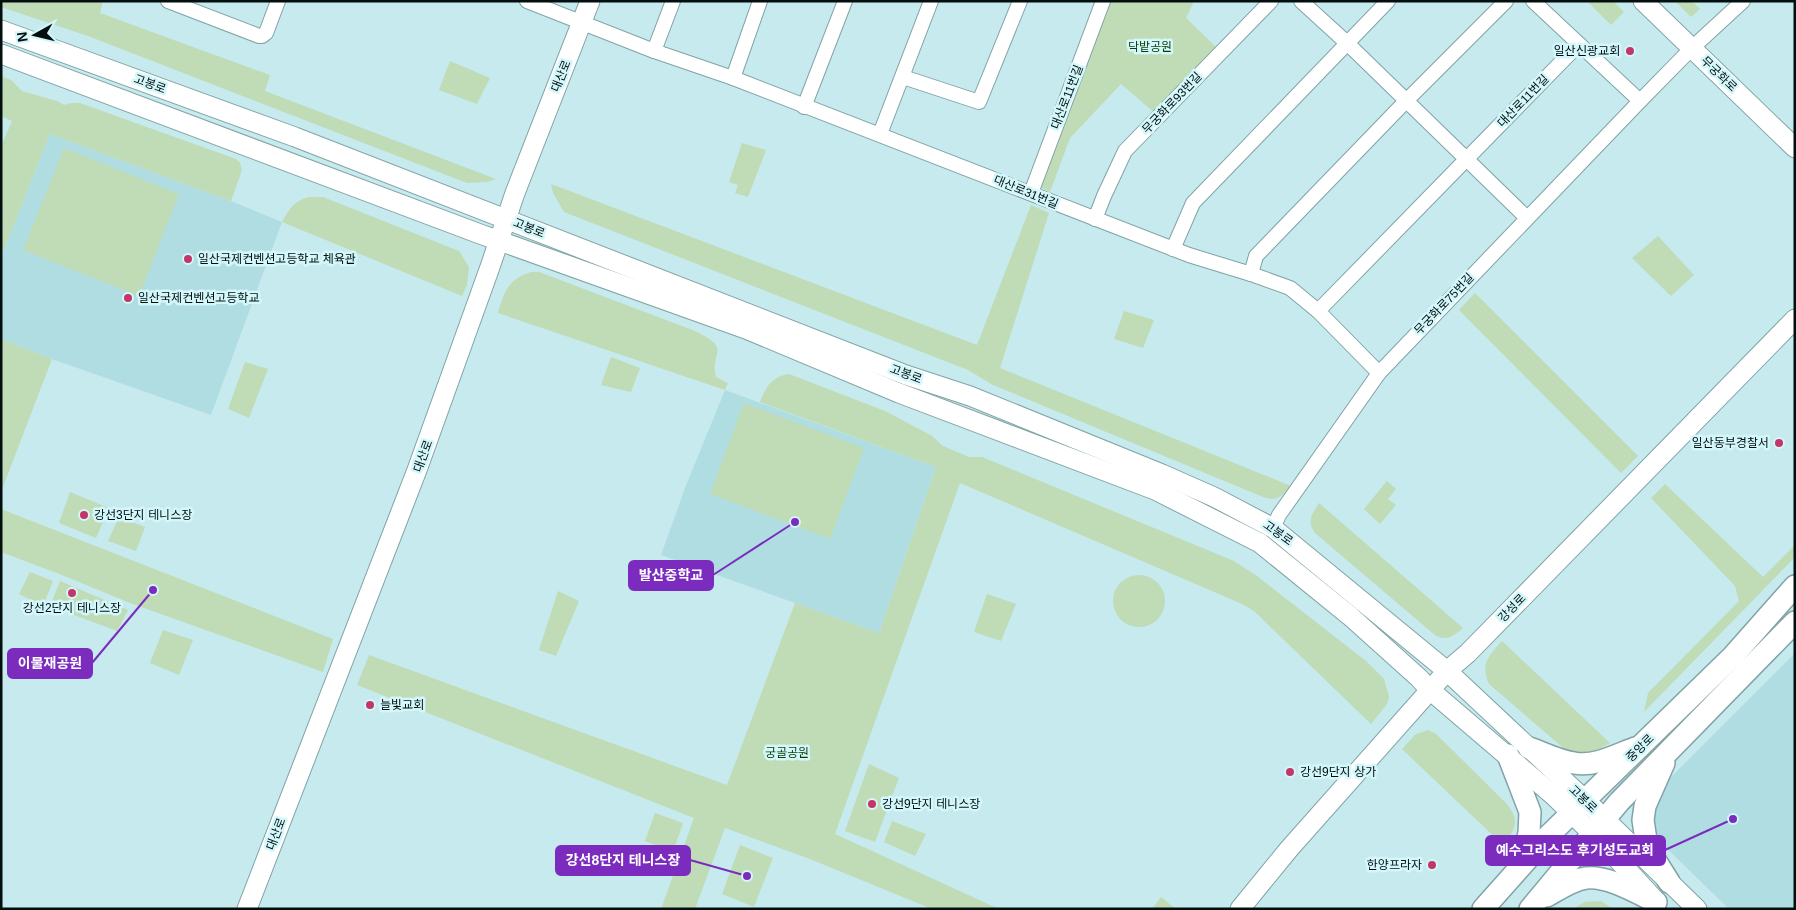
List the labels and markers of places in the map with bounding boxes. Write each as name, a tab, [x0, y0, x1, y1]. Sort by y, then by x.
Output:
place label: 일산신광교회	[1554, 44, 1620, 58]
marker: 일산신광교회	[1624, 45, 1636, 57]
place label: 일산국제컨벤션고등학교 체육관	[198, 252, 356, 266]
marker: 일산국제컨벤션고등학교 체육관	[182, 253, 194, 265]
place label: 일산국제컨벤션고등학교	[138, 291, 259, 305]
marker: 일산국제컨벤션고등학교	[122, 292, 134, 304]
place label: 일산동부경찰서	[1692, 436, 1769, 450]
marker: 일산동부경찰서	[1773, 437, 1785, 449]
place label: 강선3단지 테니스장	[94, 508, 192, 522]
marker: 강선3단지 테니스장	[78, 509, 90, 521]
callout: 발산중학교	[629, 561, 713, 590]
marker: 강선2단지 테니스장	[66, 587, 78, 599]
place label: 강선2단지 테니스장	[23, 601, 121, 615]
callout: 이물재공원	[8, 649, 92, 678]
place label: 늘빛교회	[380, 698, 424, 712]
marker: 늘빛교회	[364, 699, 376, 711]
place label: 강선9단지 상가	[1300, 765, 1376, 779]
marker: 강선9단지 상가	[1284, 766, 1296, 778]
place label: 강선9단지 테니스장	[882, 797, 980, 811]
marker: 강선9단지 테니스장	[866, 798, 878, 810]
callout: 예수그리스도 후기성도교회	[1486, 836, 1665, 865]
callout: 강선8단지 테니스장	[556, 846, 690, 875]
place label: 한양프라자	[1367, 858, 1422, 872]
marker: 한양프라자	[1426, 859, 1438, 871]

